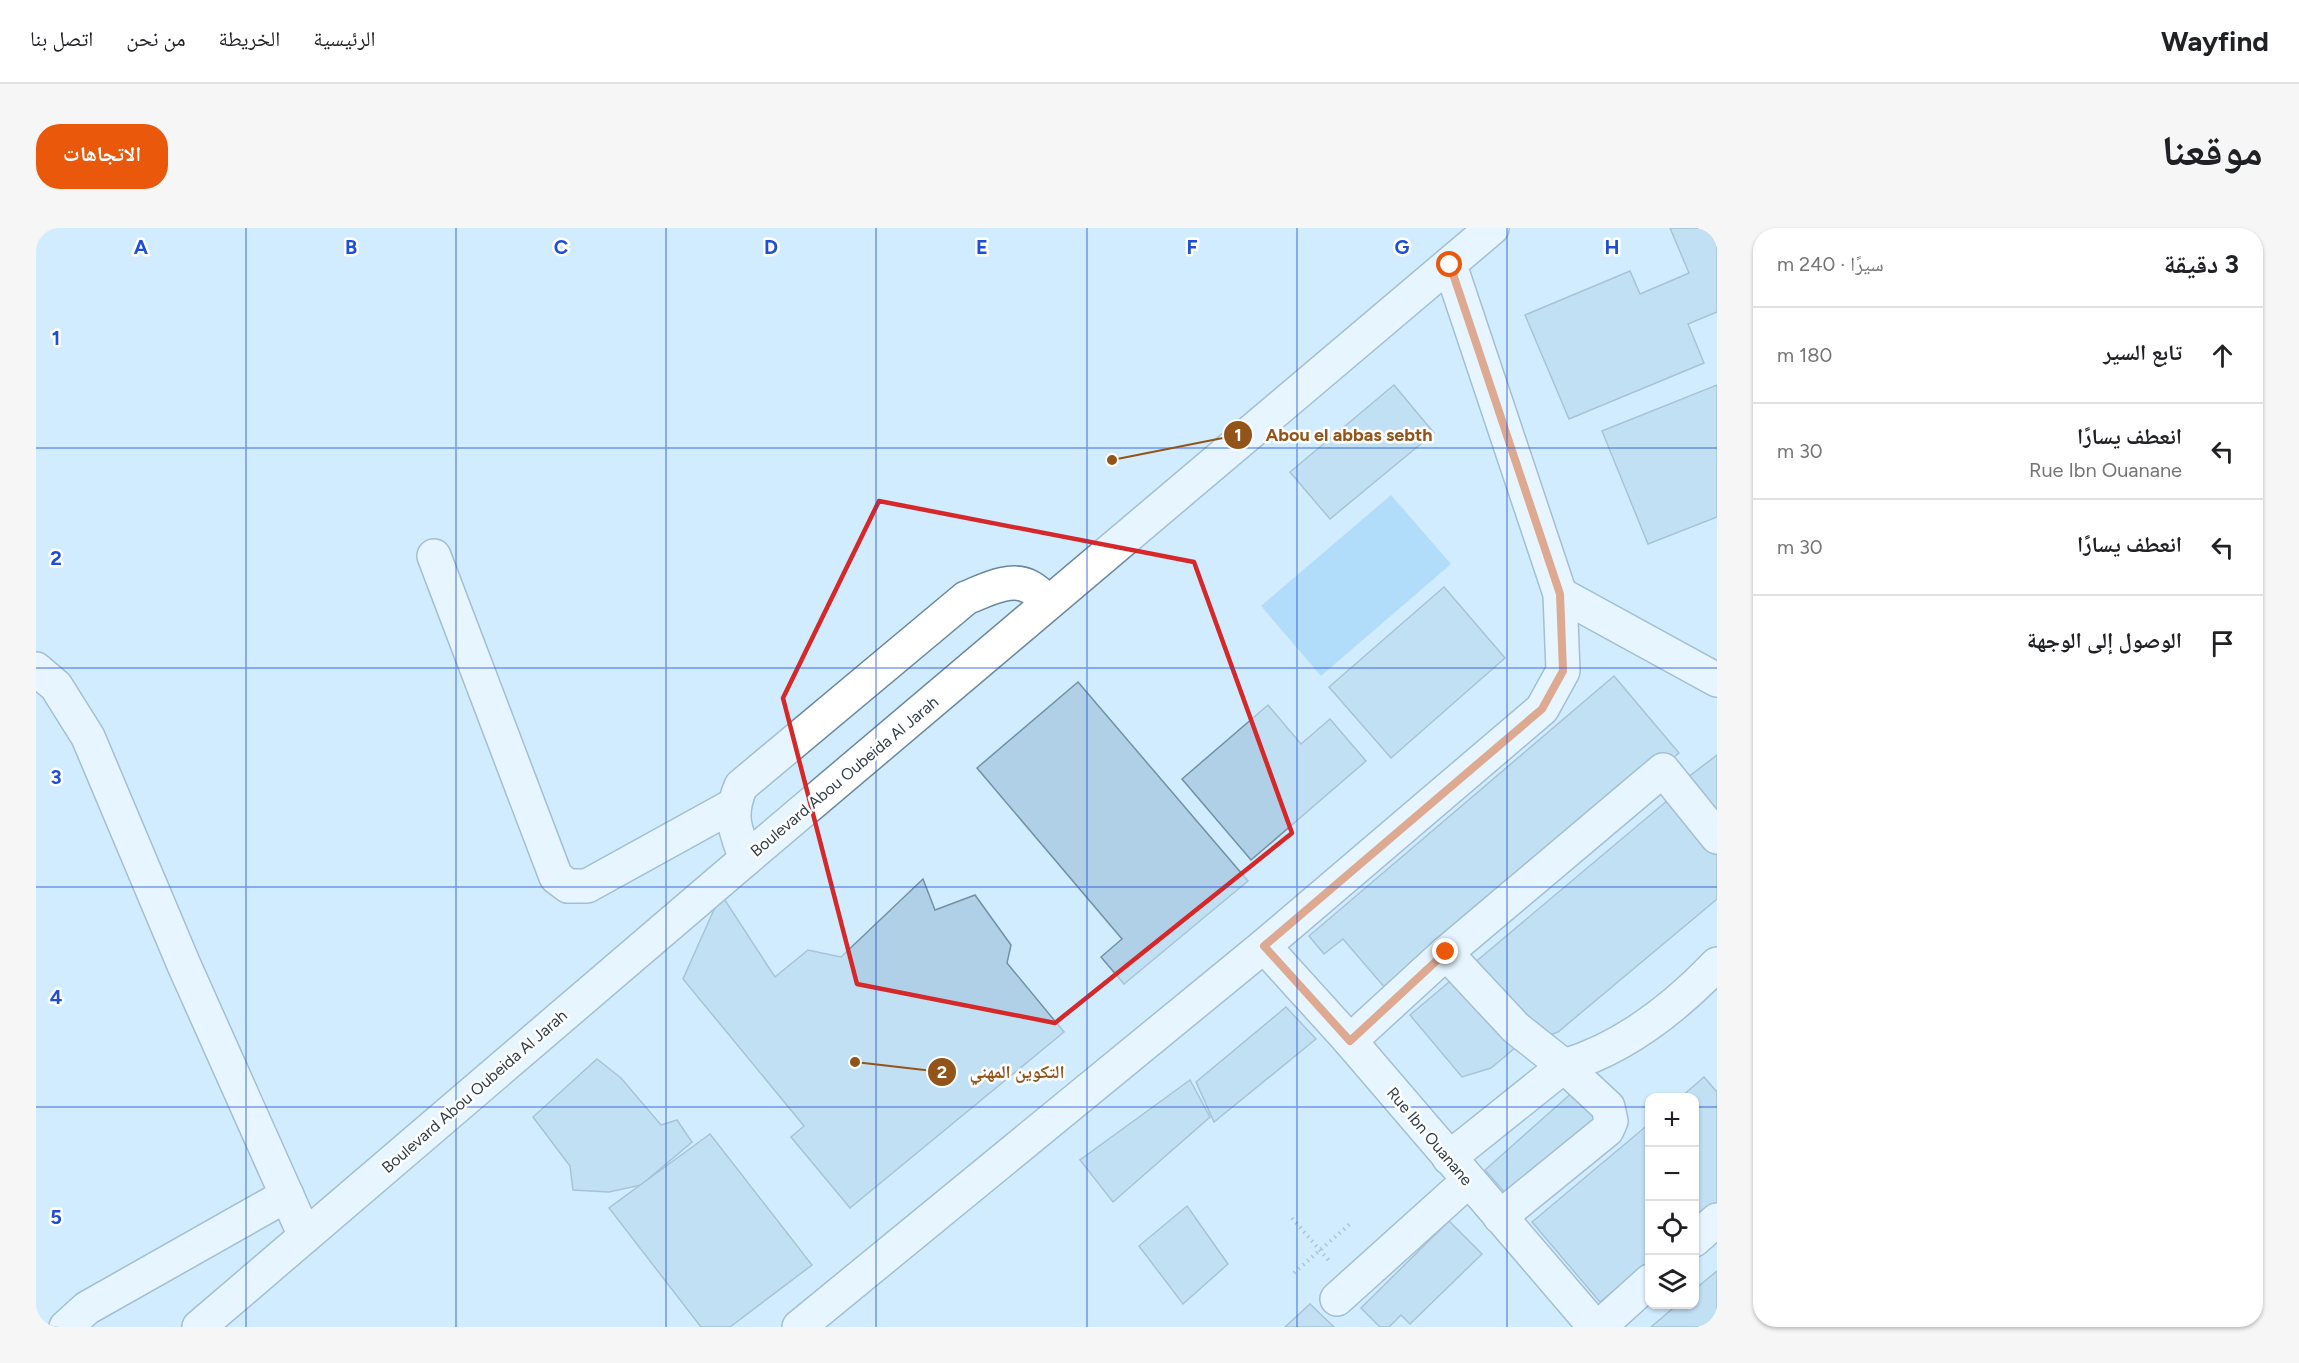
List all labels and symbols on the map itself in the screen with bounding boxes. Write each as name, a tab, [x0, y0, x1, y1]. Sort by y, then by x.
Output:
text: A	[134, 235, 149, 259]
text: B	[345, 235, 357, 259]
text: C	[554, 235, 568, 259]
text: D	[764, 235, 778, 259]
text: E	[976, 235, 988, 259]
text: F	[1186, 235, 1198, 259]
text: G	[1395, 235, 1410, 259]
text: H	[1605, 235, 1620, 259]
route start	[1436, 251, 1462, 277]
text: 1	[52, 326, 60, 350]
callout: Abou el abbas sebth	[1223, 417, 1445, 453]
text: 1	[1234, 424, 1242, 446]
text: Abou el abbas sebth	[1265, 424, 1433, 446]
text: 2	[50, 546, 62, 570]
street label: Boulevard Abou Oubeida Al Jarah	[747, 692, 942, 861]
text: 3	[50, 765, 62, 789]
route end	[1432, 938, 1458, 964]
text: 4	[50, 985, 63, 1009]
street label: Boulevard Abou Oubeida Al Jarah	[378, 1006, 571, 1177]
callout: التكوين المهني	[927, 1054, 1076, 1090]
text: 2	[937, 1061, 947, 1083]
text: التكوين المهني	[969, 1061, 1065, 1086]
street label: Rue Ibn Ouanane	[1383, 1083, 1476, 1190]
text: 5	[50, 1205, 62, 1229]

